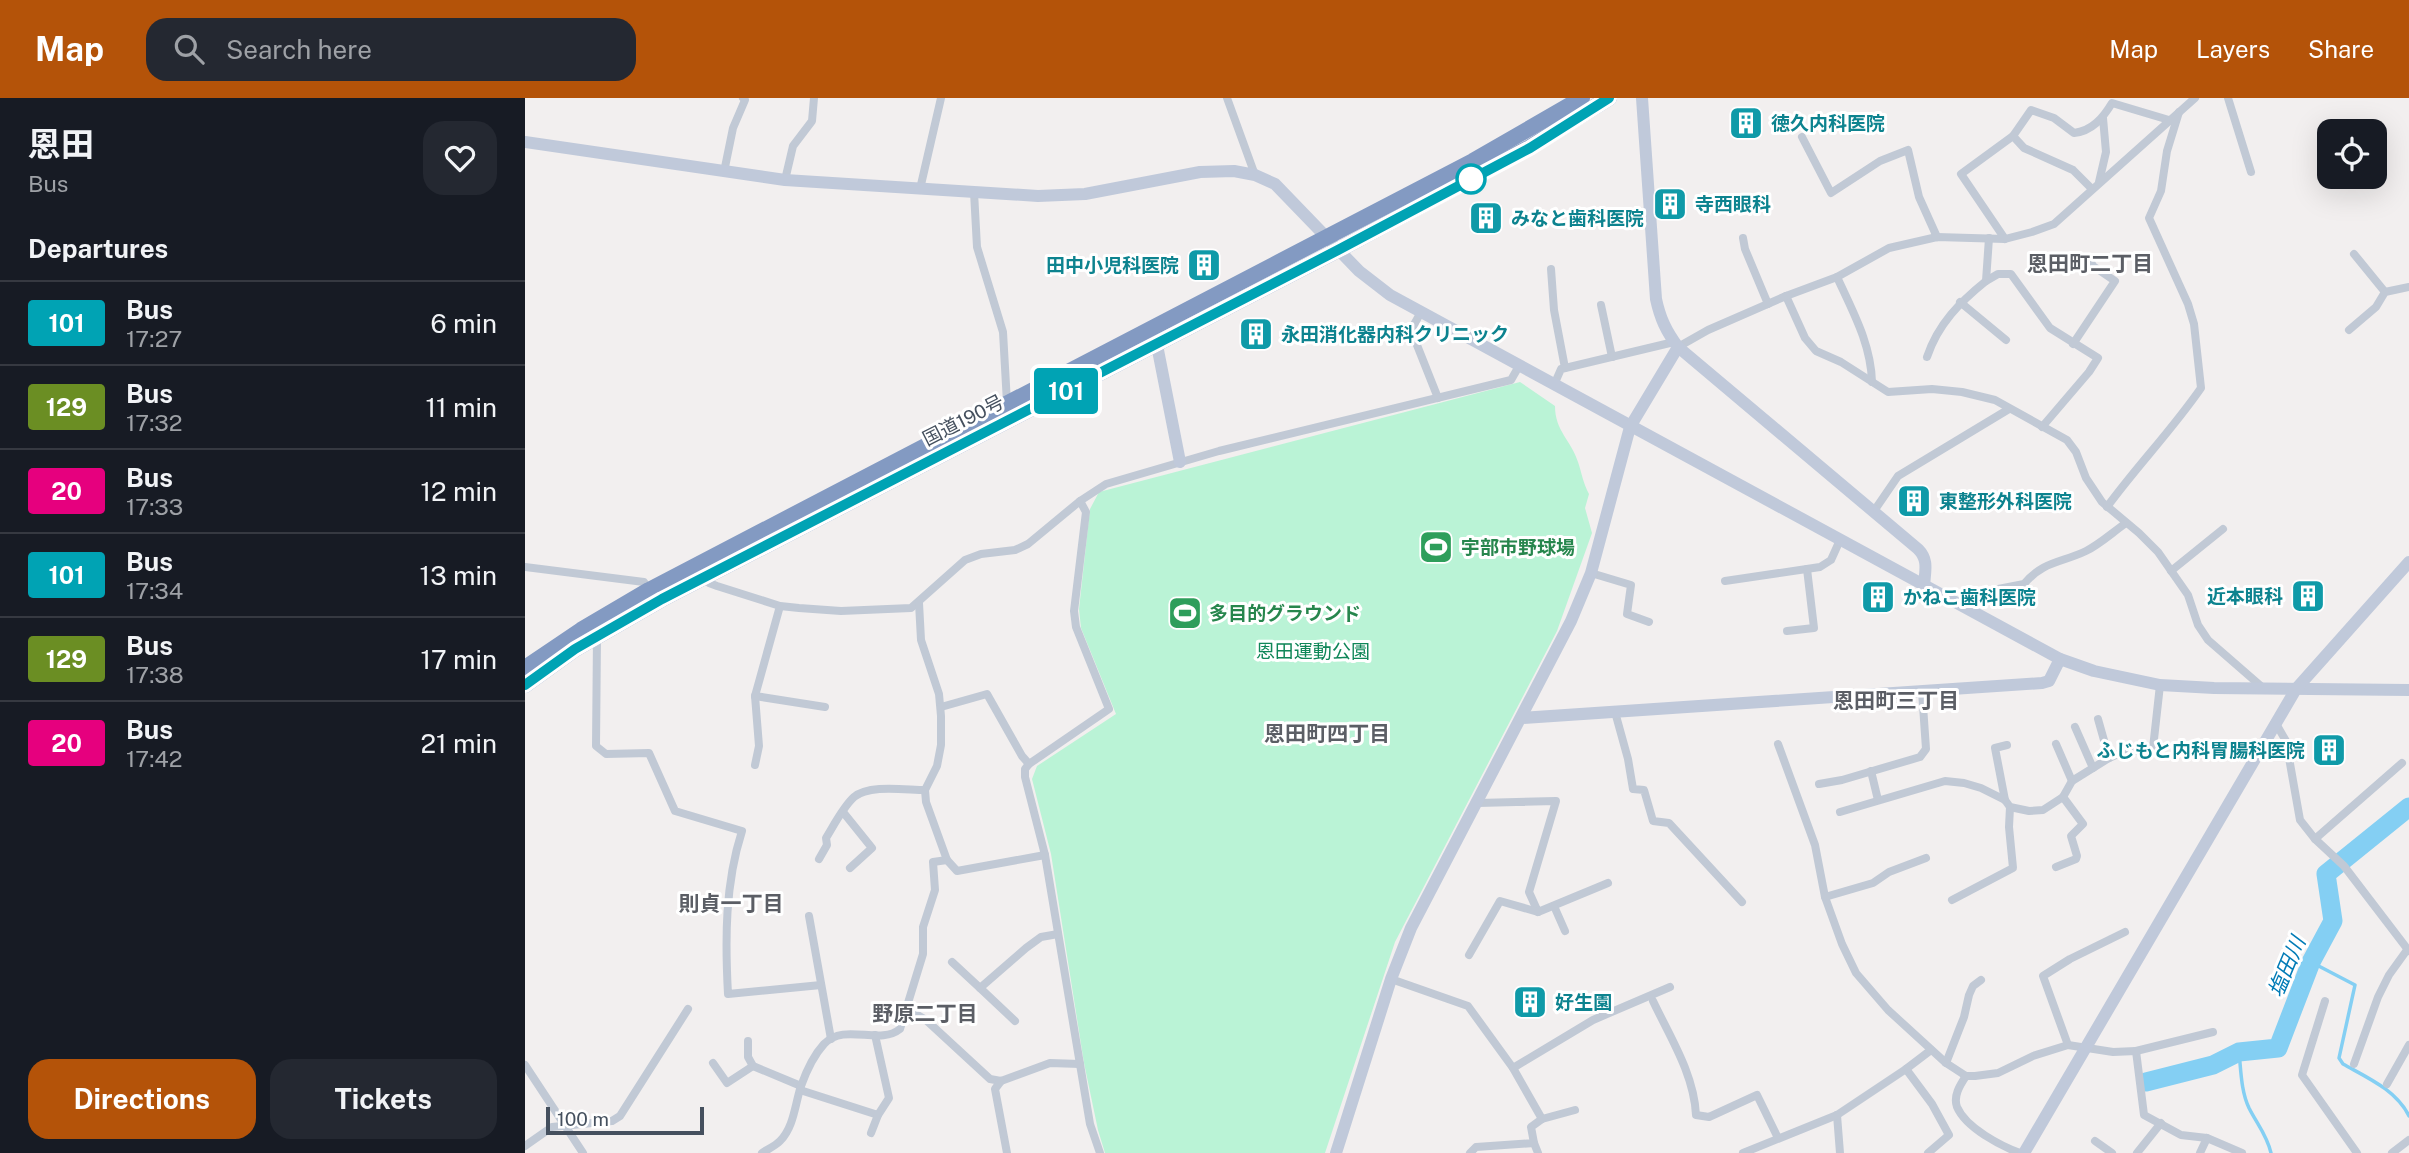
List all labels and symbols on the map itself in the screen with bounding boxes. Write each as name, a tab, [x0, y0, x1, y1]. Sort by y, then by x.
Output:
building icon: 徳久内科医院	[1727, 104, 1765, 142]
place label: 徳久内科医院	[1771, 112, 1885, 134]
unlabelled marker	[1456, 164, 1486, 194]
building icon: 寺西眼科	[1651, 185, 1689, 223]
place label: 寺西眼科	[1695, 193, 1771, 215]
building icon: みなと歯科医院	[1467, 199, 1505, 237]
place label: みなと歯科医院	[1511, 207, 1644, 229]
building icon: 田中小児科医院	[1185, 246, 1223, 284]
district label: 恩田町二丁目	[2027, 251, 2153, 276]
place label: 田中小児科医院	[1046, 254, 1179, 276]
building icon: 永田消化器内科クリニック	[1237, 315, 1275, 353]
place label: 永田消化器内科クリニック	[1281, 323, 1509, 345]
line badge: 101	[1026, 368, 1106, 414]
street label: 国道190号	[919, 390, 1007, 450]
building icon: 東整形外科医院	[1895, 482, 1933, 520]
place label: 東整形外科医院	[1939, 490, 2072, 512]
sports icon: 宇部市野球場	[1417, 528, 1455, 566]
place label: 宇部市野球場	[1461, 536, 1575, 558]
building icon: 近本眼科	[2289, 577, 2327, 615]
building icon: かねこ歯科医院	[1859, 578, 1897, 616]
place label: 近本眼科	[2207, 585, 2283, 607]
place label: かねこ歯科医院	[1903, 586, 2036, 608]
sports icon: 多目的グラウンド	[1166, 594, 1204, 632]
place label: 多目的グラウンド	[1209, 602, 1361, 624]
park label: 恩田運動公園	[1256, 640, 1370, 662]
district label: 恩田町三丁目	[1833, 688, 1959, 713]
district label: 恩田町四丁目	[1264, 721, 1390, 746]
building icon: ふじもと内科胃腸科医院	[2310, 731, 2348, 769]
place label: ふじもと内科胃腸科医院	[2096, 739, 2305, 761]
district label: 則貞一丁目	[679, 891, 784, 916]
water label: 塩田川	[2263, 931, 2311, 1001]
building icon: 好生園	[1511, 983, 1549, 1021]
place label: 好生園	[1555, 991, 1612, 1013]
district label: 野原二丁目	[873, 1001, 978, 1026]
scale bar	[546, 1104, 703, 1136]

